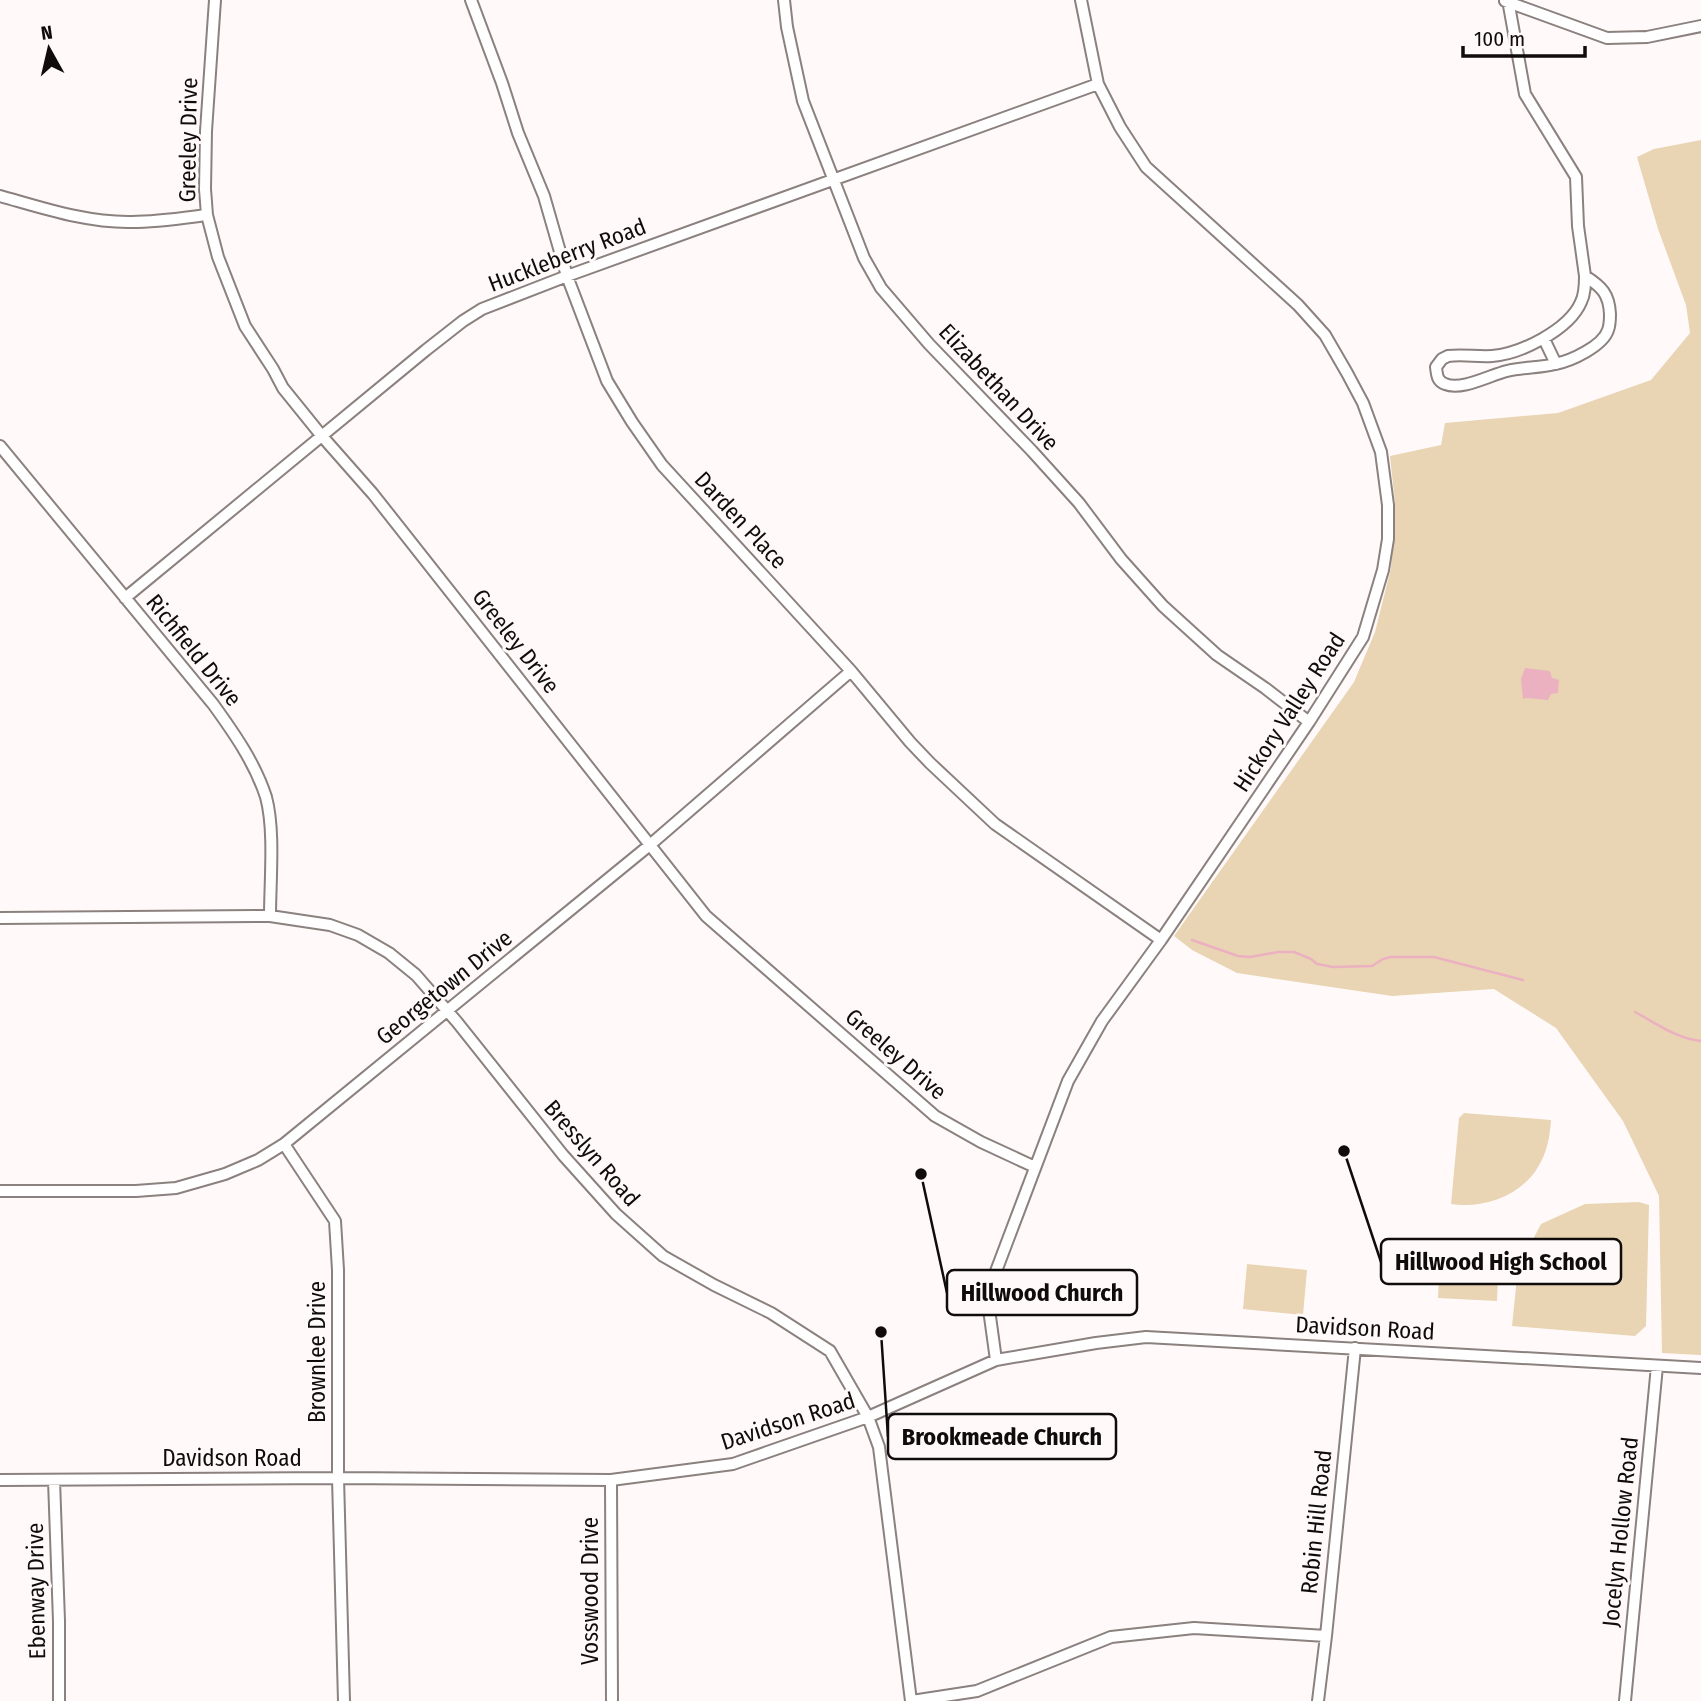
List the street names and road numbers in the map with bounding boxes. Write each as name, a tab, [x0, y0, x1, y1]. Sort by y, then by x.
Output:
street label: Greeley Drive	[173, 77, 203, 203]
street label: Huckleberry Road	[484, 212, 650, 298]
street label: Elizabethan Drive	[933, 318, 1065, 456]
street label: Darden Place	[689, 466, 793, 574]
street label: Greeley Drive	[467, 583, 565, 699]
street label: Richfield Drive	[140, 588, 248, 712]
street label: Hickory Valley Road	[1227, 627, 1351, 797]
street label: Georgetown Drive	[370, 924, 518, 1050]
street label: Greeley Drive	[840, 1002, 952, 1106]
street label: Bresslyn Road	[538, 1094, 646, 1212]
street label: Brownlee Drive	[303, 1281, 331, 1423]
street label: Davidson Road	[1295, 1310, 1435, 1346]
street label: Davidson Road	[717, 1386, 859, 1456]
street label: Jocelyn Hollow Road	[1596, 1436, 1644, 1628]
street label: Davidson Road	[162, 1444, 302, 1472]
street label: Robin Hill Road	[1295, 1449, 1337, 1595]
street label: Vosswood Drive	[576, 1517, 604, 1665]
street label: Ebenway Drive	[21, 1522, 51, 1660]

